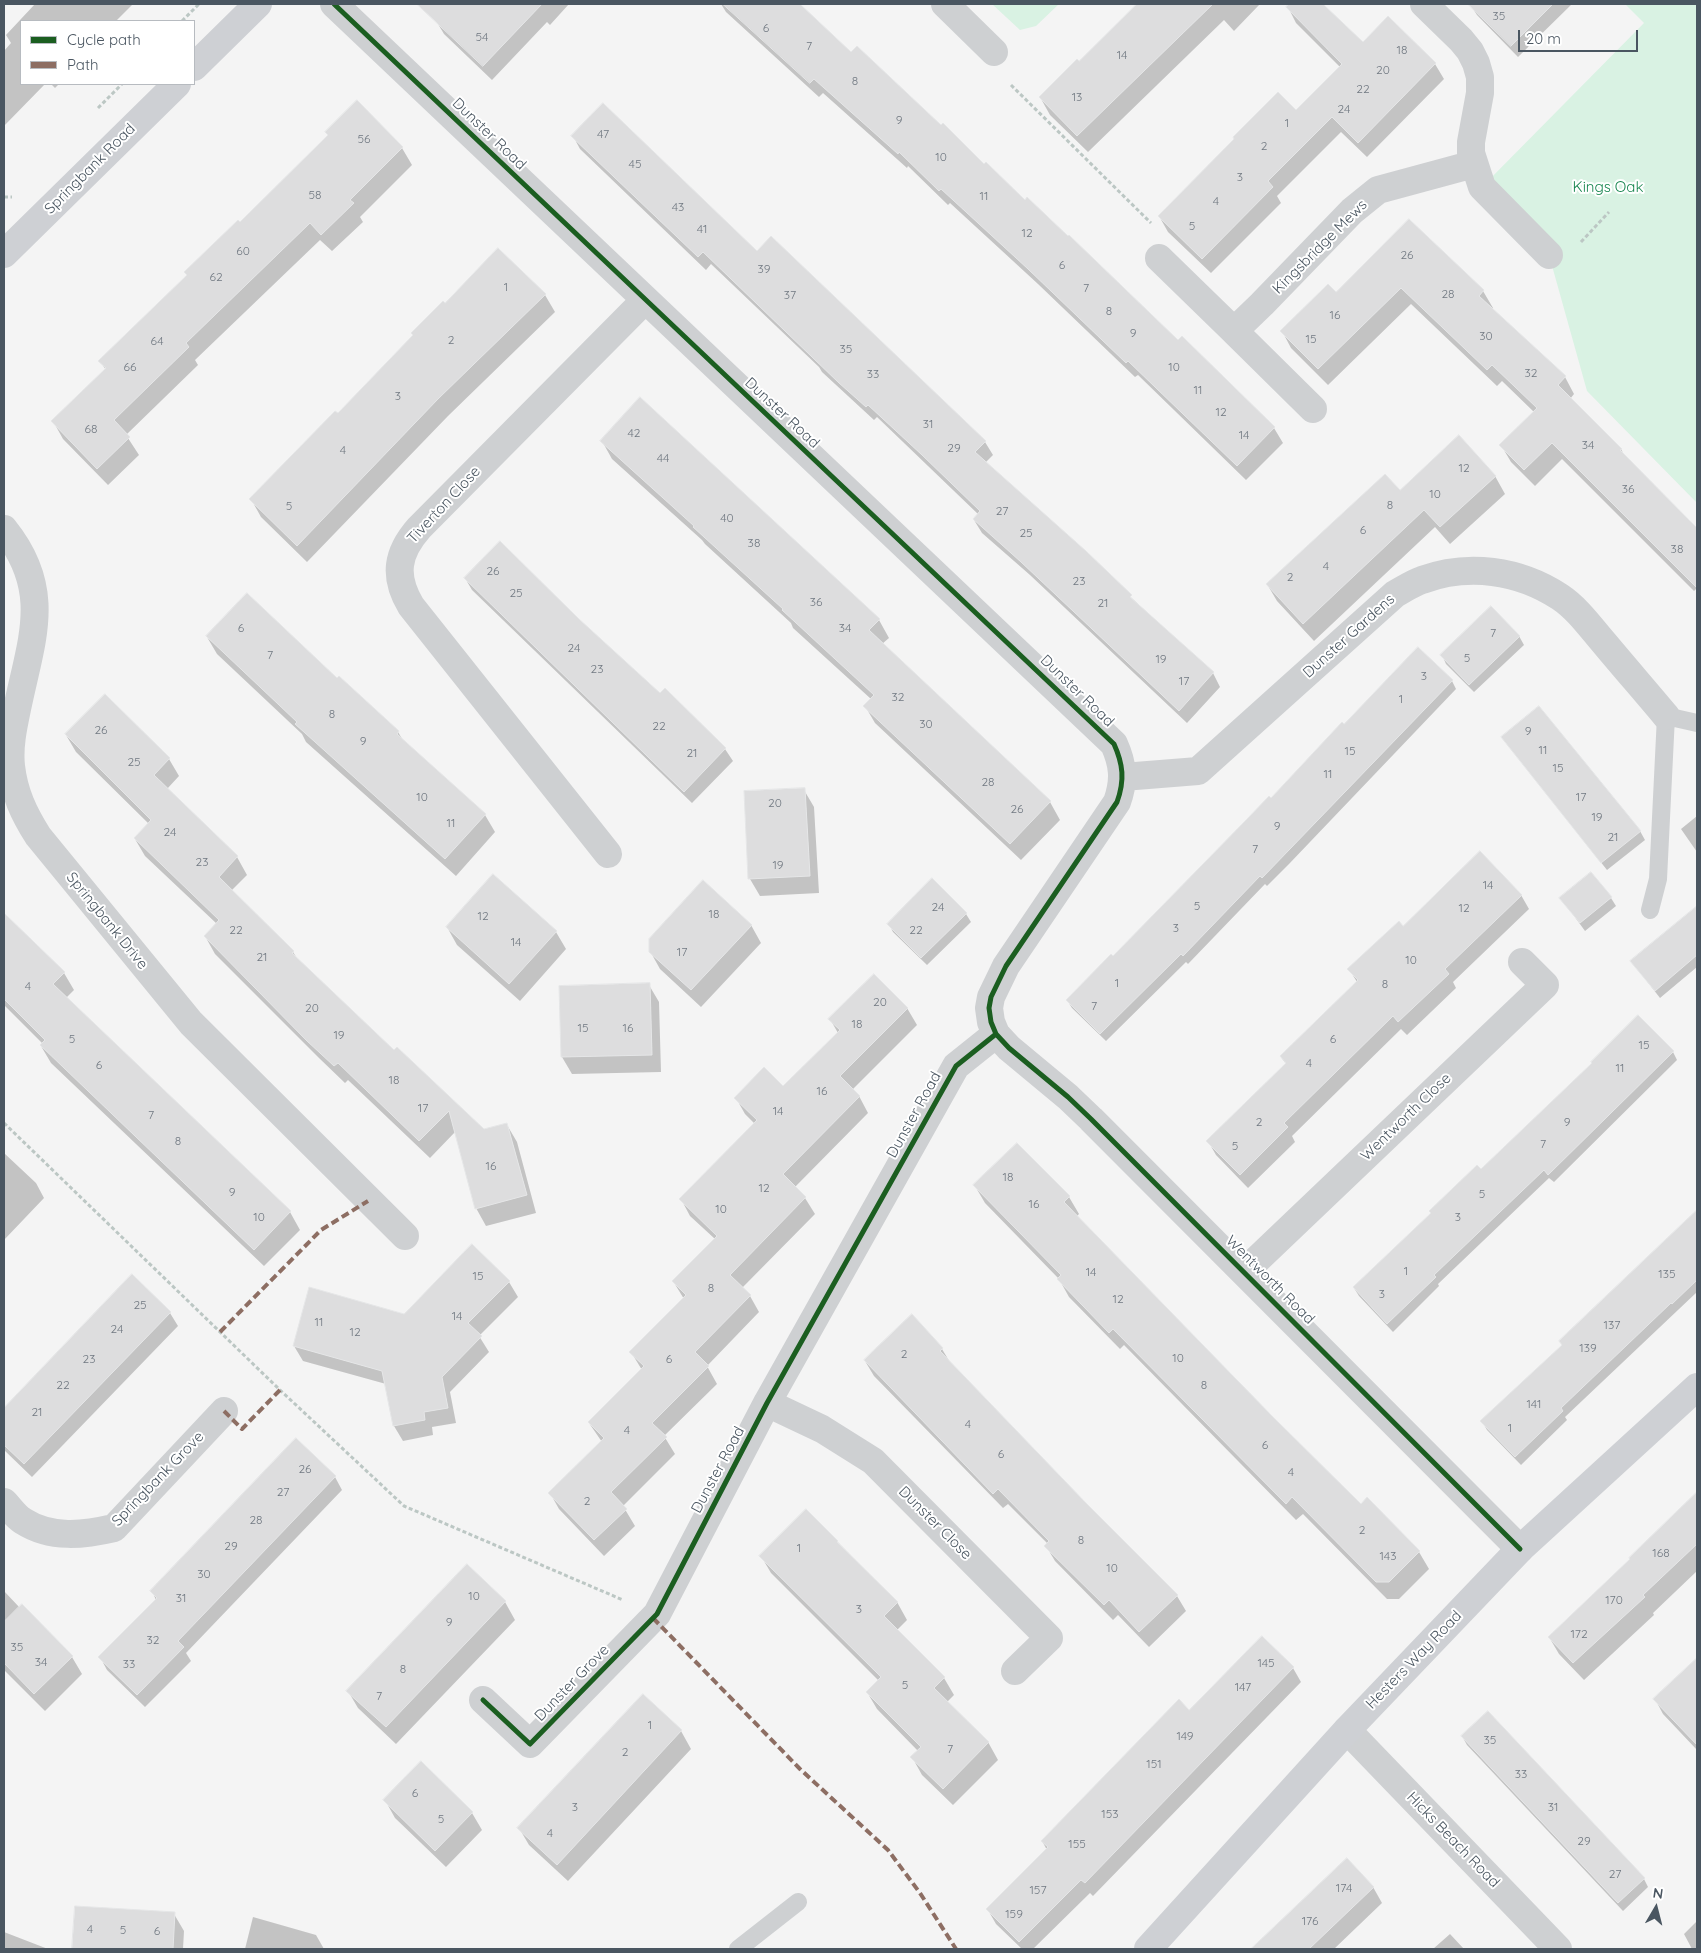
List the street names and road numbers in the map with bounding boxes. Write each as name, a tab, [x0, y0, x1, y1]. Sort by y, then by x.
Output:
street label: Dunster Road	[448, 94, 530, 174]
street label: Springbank Road	[41, 120, 139, 218]
street label: Kingsbridge Mews	[1269, 196, 1371, 298]
street label: Dunster Road	[741, 374, 823, 452]
street label: Tiverton Close	[404, 463, 484, 547]
street label: Dunster Gardens	[1300, 590, 1398, 682]
street label: Dunster Road	[1036, 651, 1118, 731]
street label: Springbank Drive	[62, 869, 152, 973]
street label: Dunster Road	[883, 1069, 945, 1161]
street label: Wentworth Close	[1357, 1069, 1455, 1165]
street label: Wentworth Road	[1222, 1232, 1318, 1328]
street label: Dunster Road	[688, 1424, 748, 1516]
street label: Springbank Grove	[108, 1428, 208, 1530]
street label: Dunster Close	[895, 1483, 975, 1563]
street label: Hesters Way Road	[1362, 1607, 1466, 1713]
street label: Dunster Grove	[531, 1641, 613, 1725]
street label: Hicks Beach Road	[1403, 1788, 1503, 1892]

